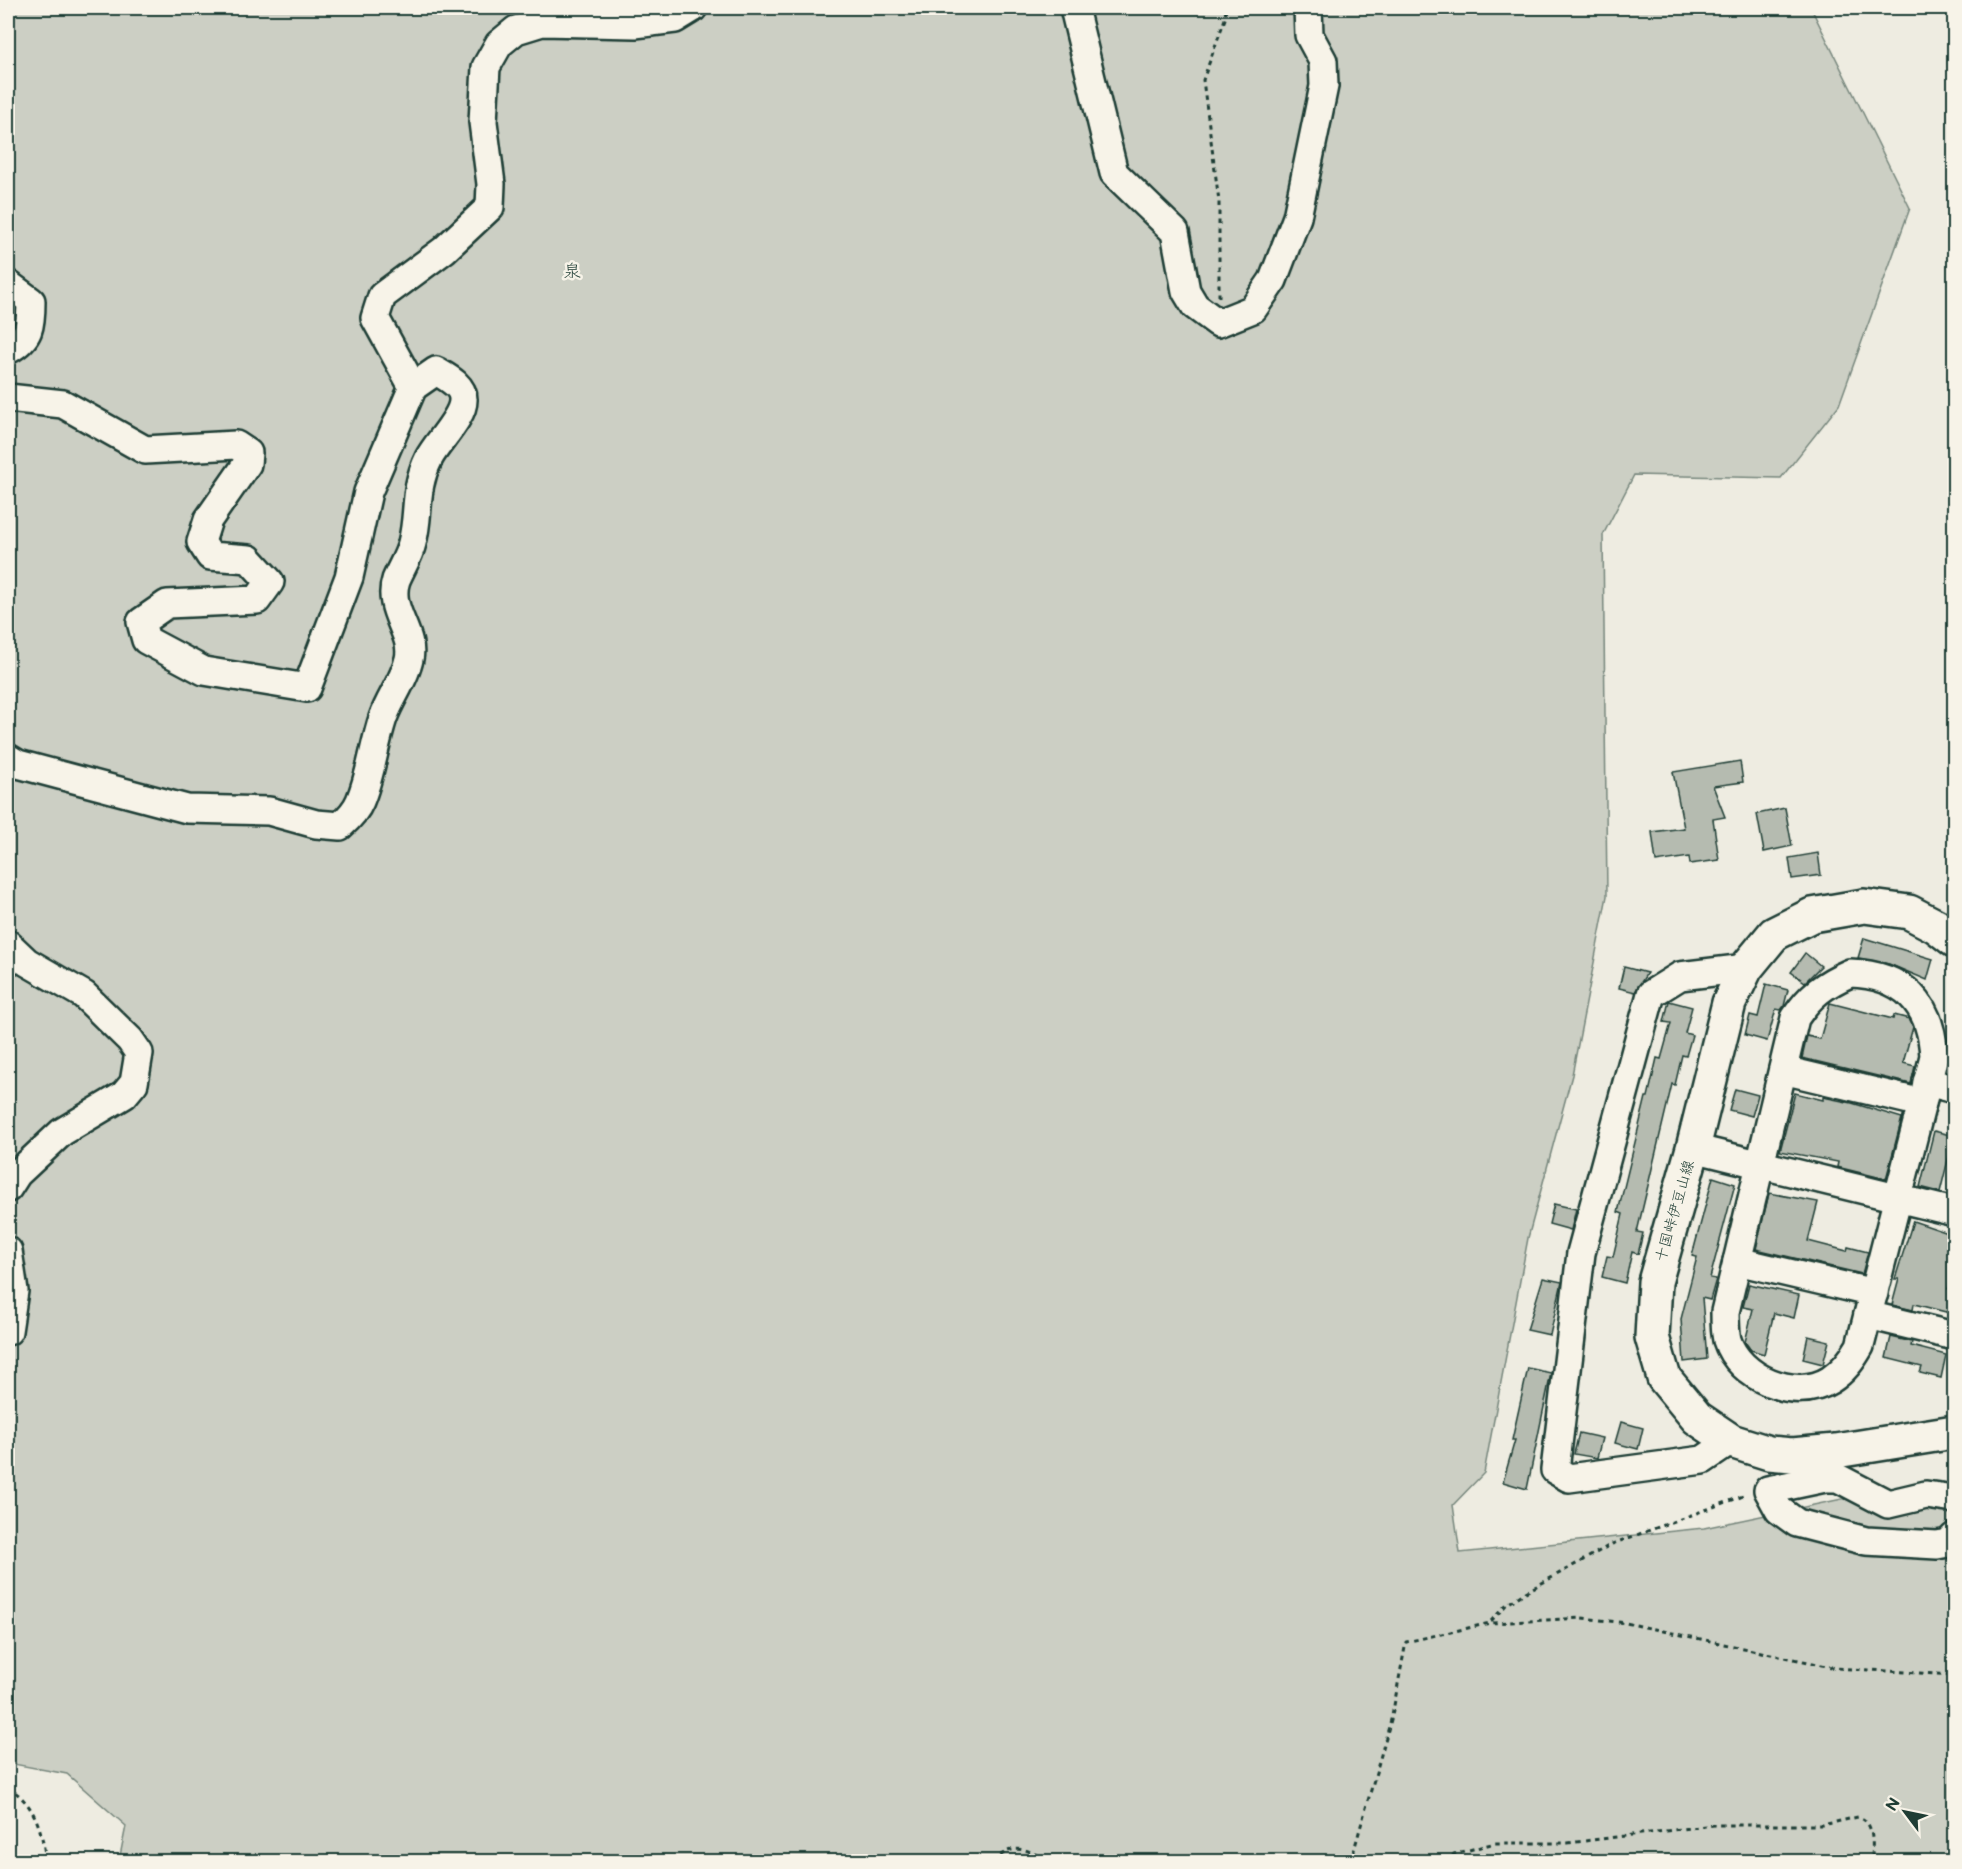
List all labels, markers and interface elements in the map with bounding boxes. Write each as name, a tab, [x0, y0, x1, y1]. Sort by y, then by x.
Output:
district label: 泉	[563, 261, 581, 282]
street label: 十国峠伊豆山線	[1651, 1158, 1699, 1264]
north arrow	[1875, 1782, 1935, 1842]
text: N	[1882, 1795, 1905, 1815]

